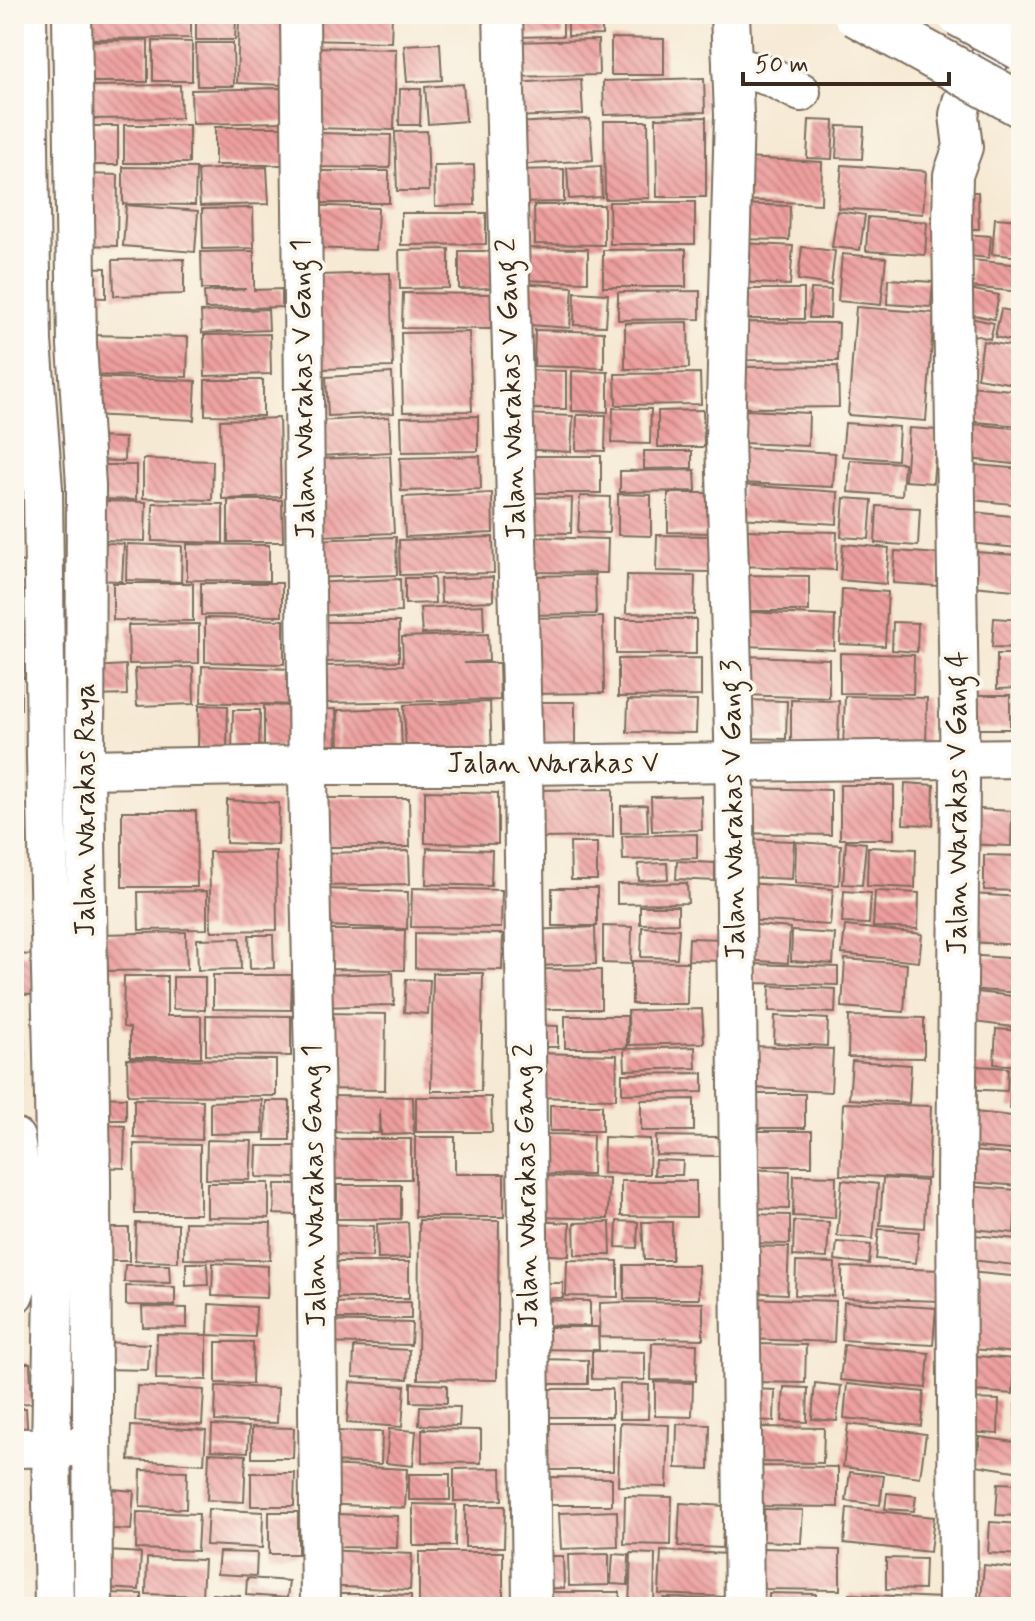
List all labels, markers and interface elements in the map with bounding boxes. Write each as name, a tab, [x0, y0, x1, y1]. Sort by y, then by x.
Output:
scale bar	[743, 36, 949, 86]
text: 50 m	[755, 50, 809, 81]
street label: Jalan Warakas V Gang 2	[488, 237, 539, 540]
street label: Jalan Warakas V Gang 1	[283, 238, 328, 539]
street label: Jalan Warakas V Gang 4	[940, 651, 980, 955]
street label: Jalan Warakas V Gang 3	[713, 659, 758, 961]
street label: Jalan Warakas Raya	[68, 683, 105, 937]
street label: Jalan Warakas V	[447, 746, 659, 783]
street label: Jalan Warakas Gang 2	[506, 1043, 548, 1329]
street label: Jalan Warakas Gang 1	[294, 1044, 336, 1328]

